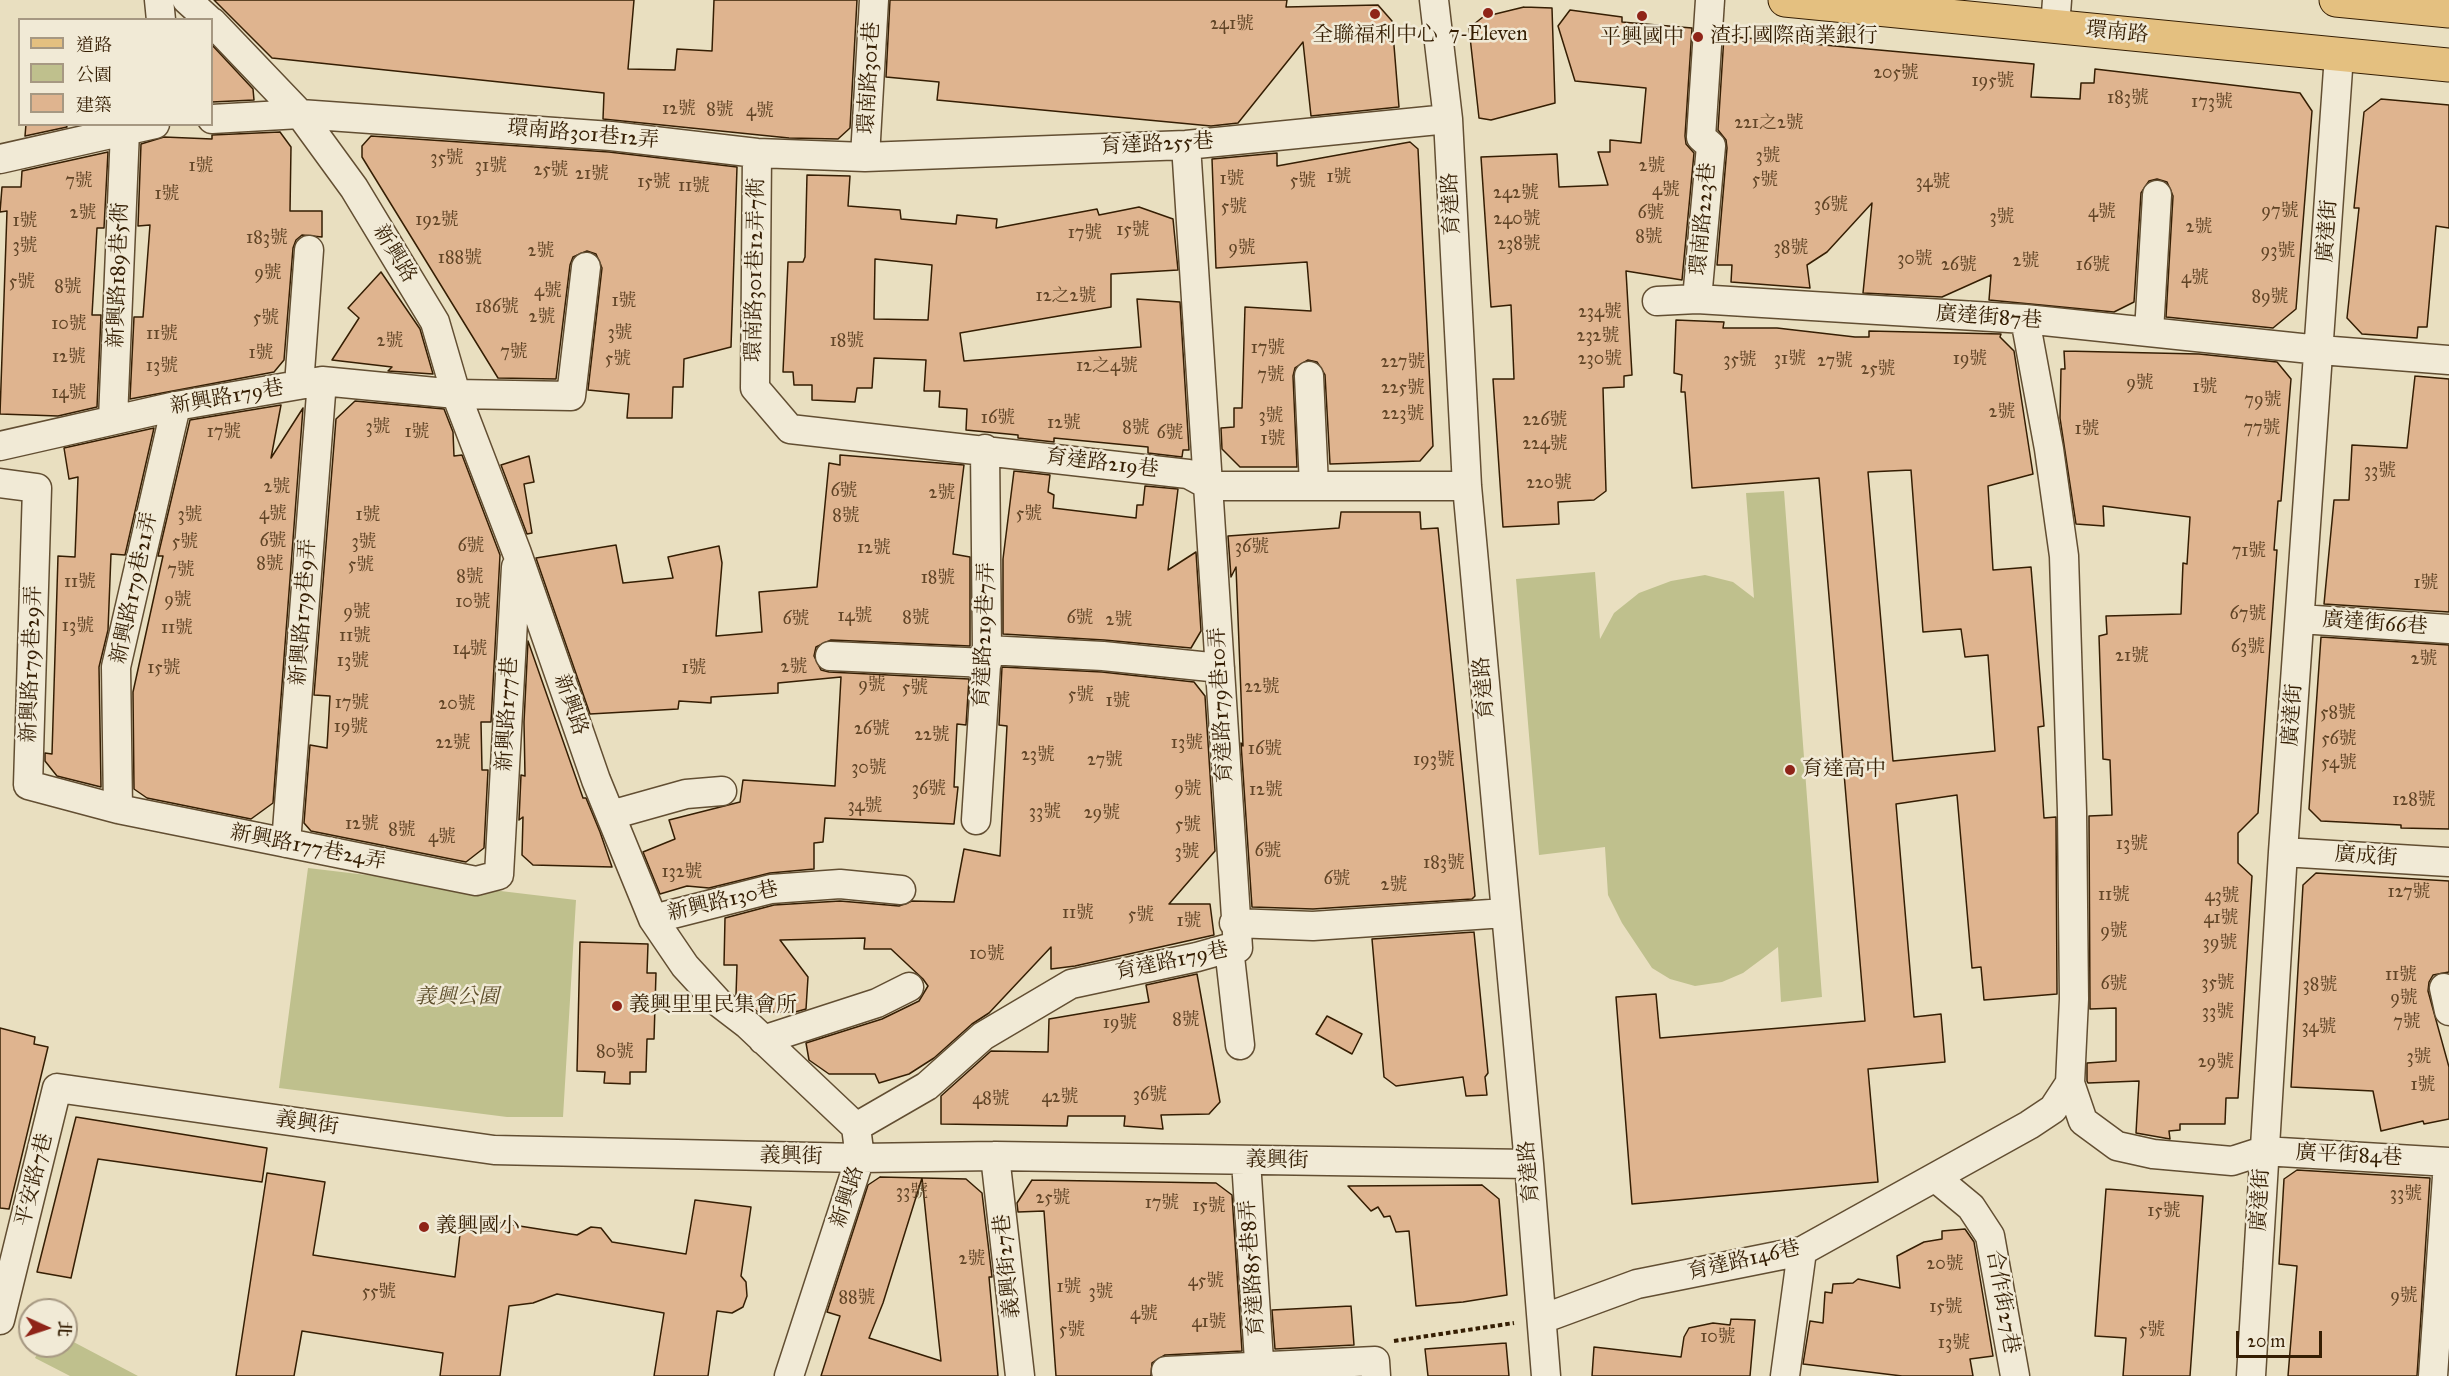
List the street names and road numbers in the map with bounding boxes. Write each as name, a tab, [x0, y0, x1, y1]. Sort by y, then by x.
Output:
street label: 環南路	[2084, 17, 2150, 49]
street label: 環南路301巷	[854, 21, 886, 135]
street label: 環南路301巷12弄	[506, 116, 660, 154]
street label: 育達路255巷	[1100, 129, 1214, 161]
street label: 環南路223巷	[1687, 162, 1721, 276]
street label: 育達路	[1438, 172, 1466, 236]
street label: 環南路301巷12弄7衖	[742, 177, 770, 363]
street label: 廣達街	[2313, 199, 2343, 263]
street label: 新興路189巷5衖	[104, 202, 134, 348]
street label: 新興路	[367, 221, 421, 287]
street label: 廣達街87巷	[1935, 302, 2043, 334]
street label: 新興路179巷	[168, 376, 286, 420]
street label: 育達路219巷	[1044, 445, 1160, 483]
street label: 新興路179巷21弄	[107, 510, 163, 666]
street label: 新興路179巷9弄	[286, 538, 322, 686]
street label: 育達路219巷7弄	[970, 562, 1000, 708]
street label: 新興路179巷29弄	[17, 585, 47, 743]
street label: 廣達街66巷	[2321, 608, 2429, 640]
street label: 育達路179巷10弄	[1205, 626, 1239, 784]
street label: 新興路177巷	[492, 656, 524, 772]
street label: 育達路	[1470, 656, 1500, 720]
street label: 新興路	[548, 671, 592, 739]
street label: 廣達街	[2278, 683, 2308, 747]
street label: 新興路177巷24弄	[228, 821, 388, 875]
street label: 廣成街	[2334, 842, 2398, 872]
street label: 新興路130巷	[665, 877, 781, 927]
street label: 育達路179巷	[1113, 938, 1231, 986]
street label: 義興街	[274, 1107, 340, 1141]
street label: 平安路7巷	[11, 1131, 59, 1229]
street label: 育達路	[1515, 1140, 1545, 1204]
street label: 廣平街84巷	[2295, 1141, 2403, 1171]
street label: 義興街	[759, 1144, 823, 1170]
street label: 義興街	[1245, 1148, 1309, 1174]
street label: 新興路	[826, 1163, 870, 1231]
street label: 廣達街	[2247, 1168, 2275, 1232]
street label: 育達路85巷8弄	[1236, 1199, 1270, 1337]
street label: 義興街27巷	[990, 1212, 1026, 1320]
street label: 育達路146巷	[1685, 1236, 1803, 1286]
street label: 合作街27巷	[1980, 1248, 2024, 1356]

